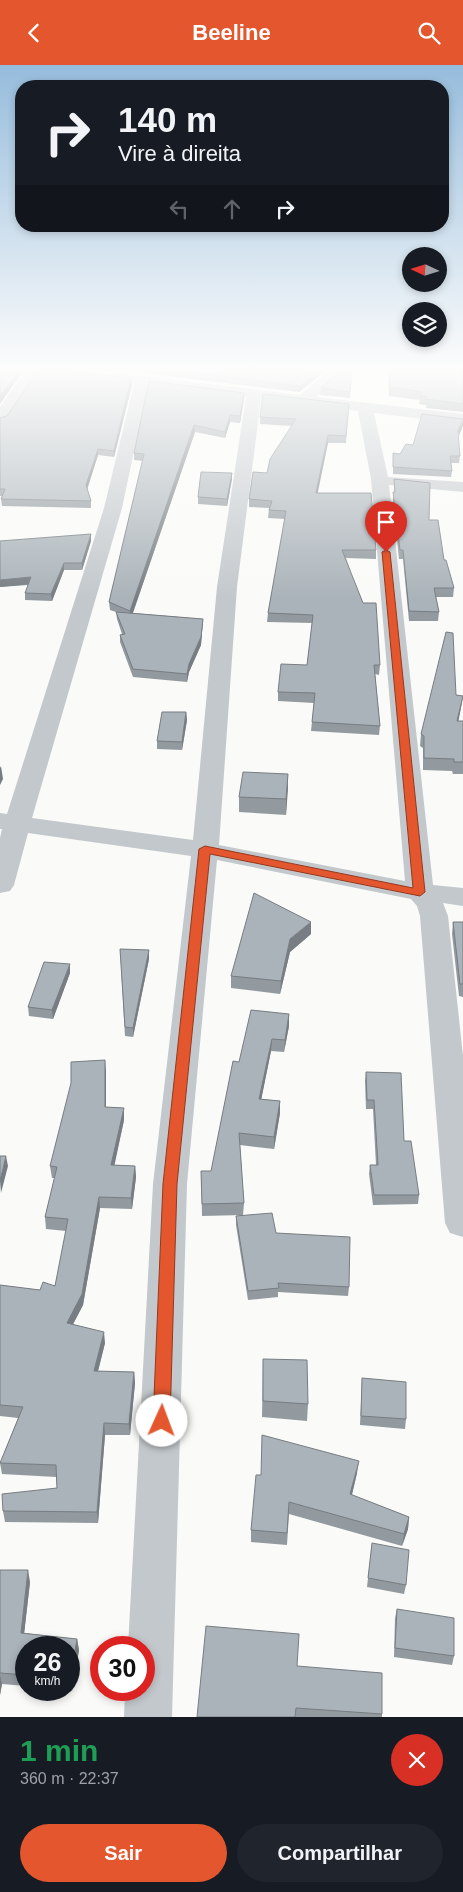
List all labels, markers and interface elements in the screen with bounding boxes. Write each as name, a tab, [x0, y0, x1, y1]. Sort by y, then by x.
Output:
icon: back	[20, 19, 48, 47]
icon: search	[415, 19, 443, 47]
text: Beeline	[192, 20, 271, 45]
icon: right	[35, 100, 100, 165]
text: 140 m	[118, 100, 217, 139]
text: Vire à direita	[118, 141, 241, 166]
icon: left	[165, 195, 193, 223]
icon: ahead	[218, 195, 246, 223]
icon: right	[271, 195, 299, 223]
north arrow	[402, 247, 448, 293]
map controls	[402, 247, 447, 347]
button: layers	[402, 302, 447, 347]
pin	[365, 501, 407, 552]
icon: arrive	[372, 508, 400, 536]
position arrow	[135, 1394, 187, 1446]
speed limit sign: 30	[90, 1636, 155, 1701]
text: 26	[34, 1648, 61, 1676]
text: km/h	[34, 1674, 61, 1688]
text: 1 min	[20, 1734, 98, 1767]
button: close	[391, 1734, 443, 1786]
text: 360 m · 22:37	[20, 1770, 119, 1787]
button: Sair	[20, 1824, 227, 1882]
button: Compartilhar	[237, 1824, 443, 1882]

